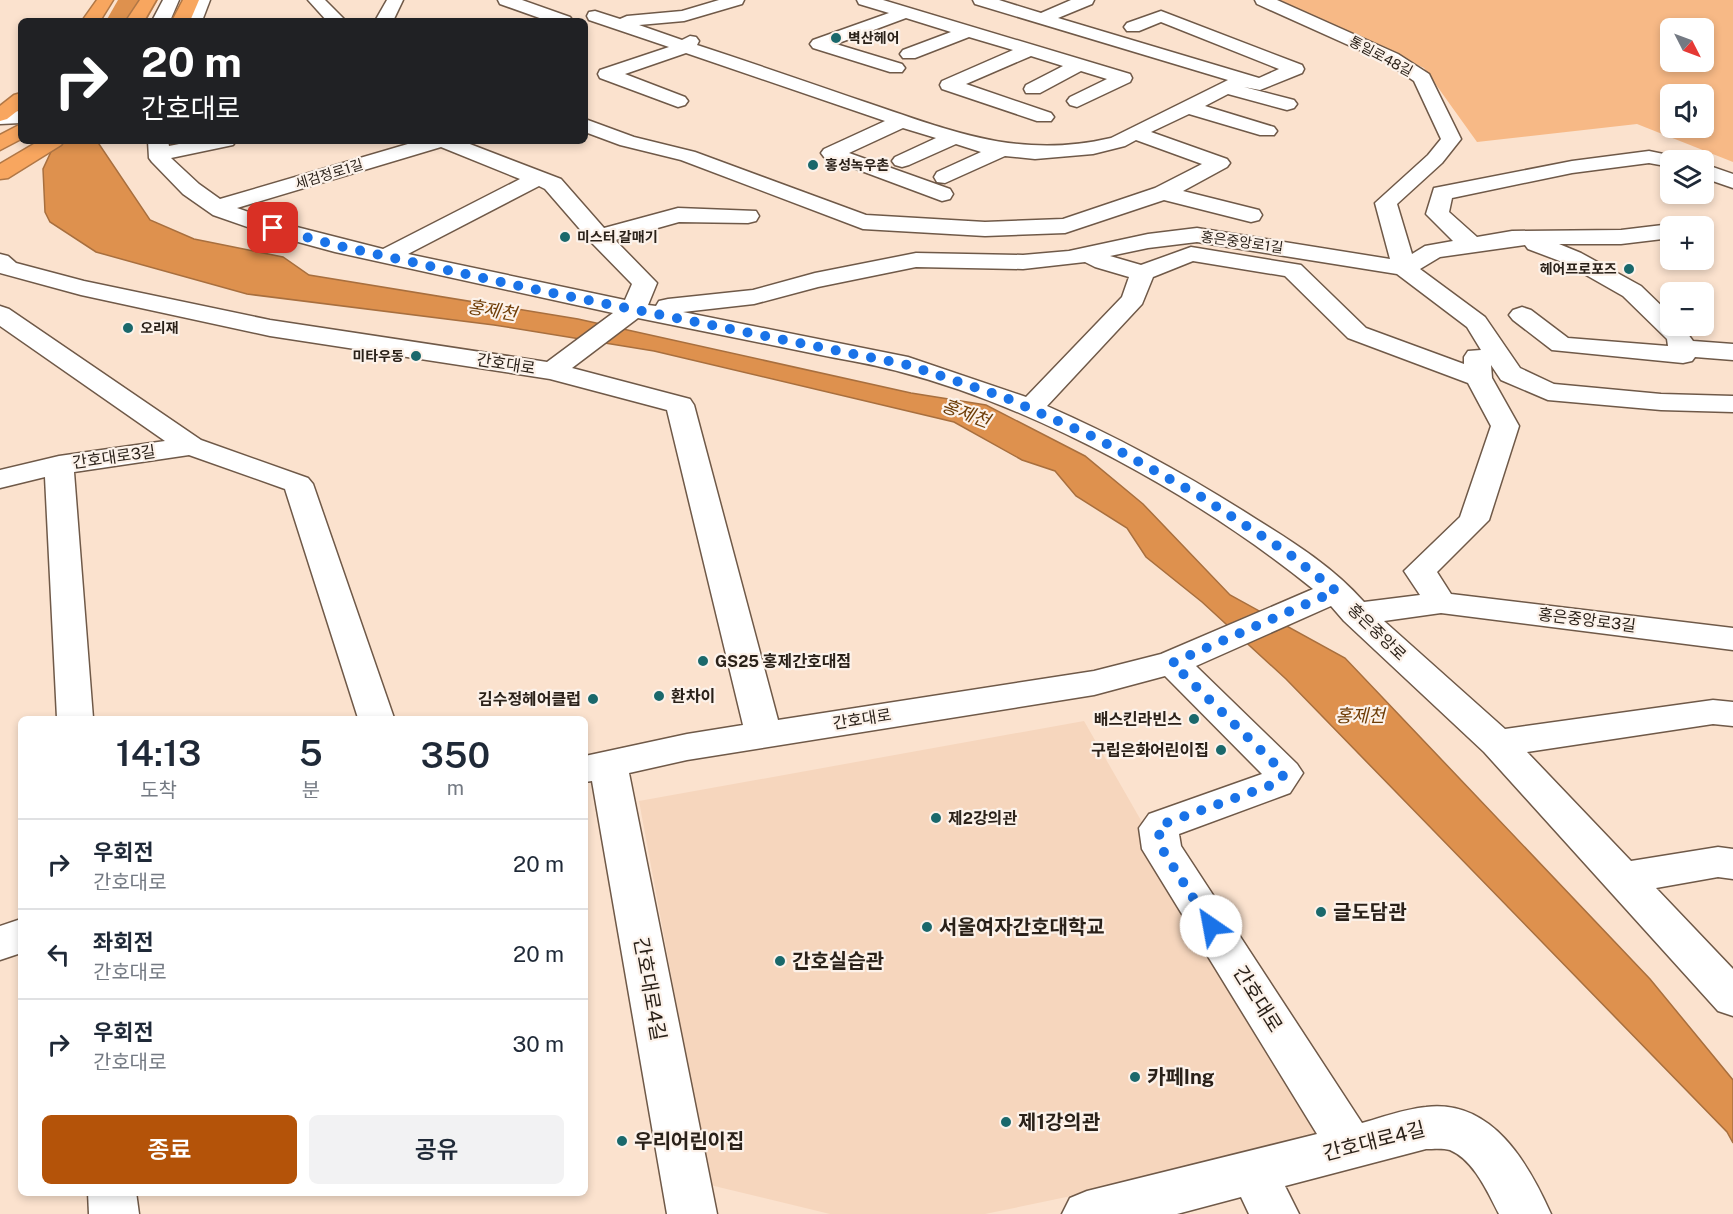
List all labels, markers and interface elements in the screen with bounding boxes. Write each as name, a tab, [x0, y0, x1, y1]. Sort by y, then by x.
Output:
north arrow	[1660, 18, 1714, 72]
map controls	[1660, 18, 1714, 336]
place label: 벽산헤어	[848, 30, 900, 46]
marker: 벽산헤어	[829, 31, 843, 45]
street label: 통일로48길	[1347, 33, 1415, 79]
text: 20 m	[141, 37, 242, 86]
icon: right	[42, 42, 120, 120]
button: sound	[1660, 84, 1714, 138]
text: 간호대로	[141, 92, 240, 124]
button: layers	[1660, 150, 1714, 204]
street label: 세검정로1길	[293, 156, 365, 192]
place label: 홍성녹우촌	[825, 157, 890, 173]
marker: 홍성녹우촌	[806, 158, 820, 172]
pin	[247, 202, 298, 253]
icon: arrive	[256, 211, 289, 244]
button: +	[1660, 216, 1714, 270]
street label: 홍은중앙로1길	[1200, 228, 1284, 256]
place label: 미스터 갈매기	[577, 229, 657, 245]
marker: 미스터 갈매기	[558, 230, 572, 244]
place label: 헤어프로포즈	[1540, 261, 1617, 277]
marker: 헤어프로포즈	[1622, 262, 1636, 276]
button: −	[1660, 282, 1714, 336]
water label: 홍제천	[466, 296, 521, 325]
place label: 오리재	[140, 320, 179, 336]
marker: 오리재	[121, 321, 135, 335]
place label: 미타우동	[352, 348, 404, 364]
marker: 미타우동	[409, 349, 423, 363]
street label: 간호대로	[475, 350, 537, 378]
water label: 홍제천	[939, 395, 995, 432]
street label: 간호대로3길	[71, 442, 157, 472]
street label: 홍은중앙로	[1344, 600, 1410, 665]
street label: 홍은중앙로3길	[1537, 605, 1637, 635]
place label: GS25 홍제간호대점	[715, 652, 851, 671]
marker: GS25 홍제간호대점	[696, 654, 710, 668]
place label: 환차이	[671, 687, 715, 706]
marker: 환차이	[652, 689, 666, 703]
place label: 김수정헤어클럽	[478, 690, 581, 709]
marker: 김수정헤어클럽	[586, 692, 600, 706]
street label: 간호대로	[831, 705, 893, 733]
water label: 홍제천	[1335, 705, 1387, 726]
place label: 배스킨라빈스	[1094, 710, 1182, 729]
marker: 배스킨라빈스	[1187, 712, 1201, 726]
text: 14:13	[116, 732, 201, 774]
text: 5	[299, 732, 323, 774]
text: 350	[421, 734, 490, 776]
place label: 구립은화어린이집	[1091, 741, 1209, 760]
marker: 구립은화어린이집	[1214, 743, 1228, 757]
text: m	[447, 776, 464, 800]
text: 도착	[140, 778, 177, 802]
text: 분	[302, 778, 320, 802]
place label: 제2강의관	[948, 809, 1017, 828]
marker: 제2강의관	[929, 811, 943, 825]
text: 우회전	[93, 839, 154, 865]
icon: right	[42, 848, 75, 881]
text: 20 m	[513, 851, 564, 877]
text: 간호대로	[93, 870, 167, 894]
position arrow	[1179, 894, 1243, 958]
place label: 글도담관	[1333, 900, 1407, 924]
marker: 글도담관	[1314, 905, 1328, 919]
place label: 서울여자간호대학교	[939, 915, 1105, 939]
marker: 서울여자간호대학교	[920, 920, 934, 934]
text: 좌회전	[93, 929, 154, 955]
street label: 간호대로4길	[629, 935, 671, 1043]
icon: left	[42, 938, 75, 971]
text: 20 m	[513, 941, 564, 967]
place label: 간호실습관	[792, 949, 885, 973]
marker: 간호실습관	[773, 954, 787, 968]
text: 간호대로	[93, 960, 167, 984]
street label: 간호대로	[1228, 961, 1288, 1037]
text: 우회전	[93, 1019, 154, 1045]
icon: right	[42, 1028, 75, 1061]
text: 30 m	[512, 1031, 564, 1057]
text: 간호대로	[93, 1050, 167, 1074]
place label: 카페Ing	[1147, 1065, 1215, 1089]
marker: 카페Ing	[1128, 1070, 1142, 1084]
place label: 제1강의관	[1018, 1110, 1101, 1134]
button: 종료	[42, 1115, 297, 1184]
button: 공유	[309, 1115, 564, 1184]
marker: 제1강의관	[999, 1115, 1013, 1129]
street label: 간호대로4길	[1320, 1117, 1428, 1165]
place label: 우리어린이집	[634, 1129, 744, 1153]
marker: 우리어린이집	[615, 1134, 629, 1148]

